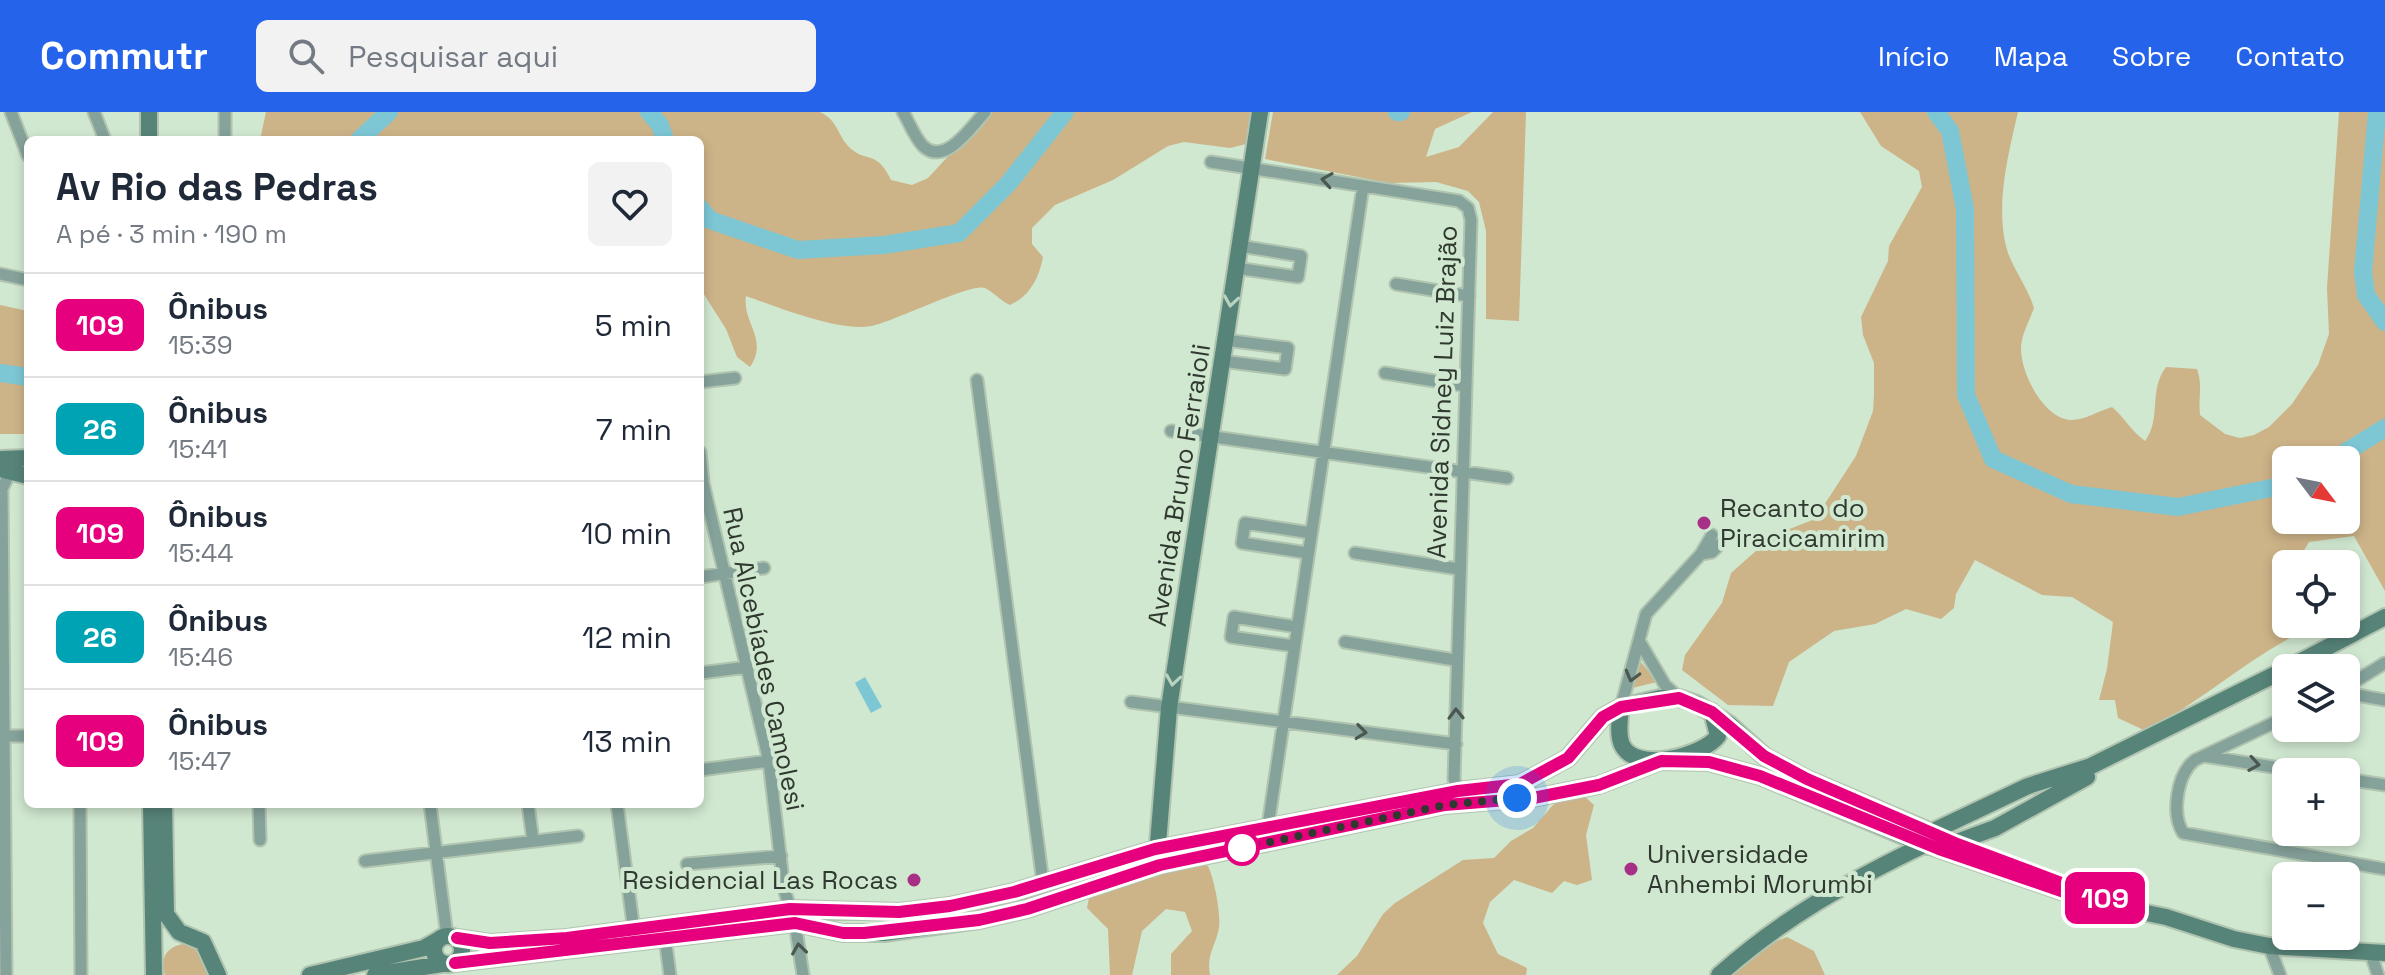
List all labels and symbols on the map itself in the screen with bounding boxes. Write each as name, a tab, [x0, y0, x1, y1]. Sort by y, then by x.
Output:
one-way arrow	[1320, 172, 1333, 189]
street label: Avenida Sidney Luiz Brajão	[1419, 225, 1465, 559]
one-way arrow	[1223, 294, 1240, 308]
street label: Avenida Bruno Ferraioli	[1140, 341, 1218, 629]
north arrow	[2272, 446, 2360, 534]
place label: Recanto do Piracicamirim	[1720, 491, 1886, 555]
street label: Rua Alcebíades Camolesi	[715, 504, 813, 814]
marker: Recanto do Piracicamirim	[1695, 514, 1713, 532]
one-way arrow	[1625, 668, 1642, 682]
one-way arrow	[1165, 673, 1182, 687]
one-way arrow	[1447, 707, 1465, 720]
one-way arrow	[1354, 723, 1368, 740]
one-way arrow	[2247, 754, 2261, 771]
your location	[1497, 778, 1537, 818]
unlabelled marker	[1225, 831, 1259, 865]
place label: Universidade Anhembi Morumbi	[1647, 837, 1873, 901]
marker: Universidade Anhembi Morumbi	[1622, 860, 1640, 878]
place label: Residencial Las Rocas	[622, 863, 898, 897]
marker: Residencial Las Rocas	[905, 871, 923, 889]
line badge: 109	[2059, 872, 2151, 924]
one-way arrow	[791, 942, 808, 956]

